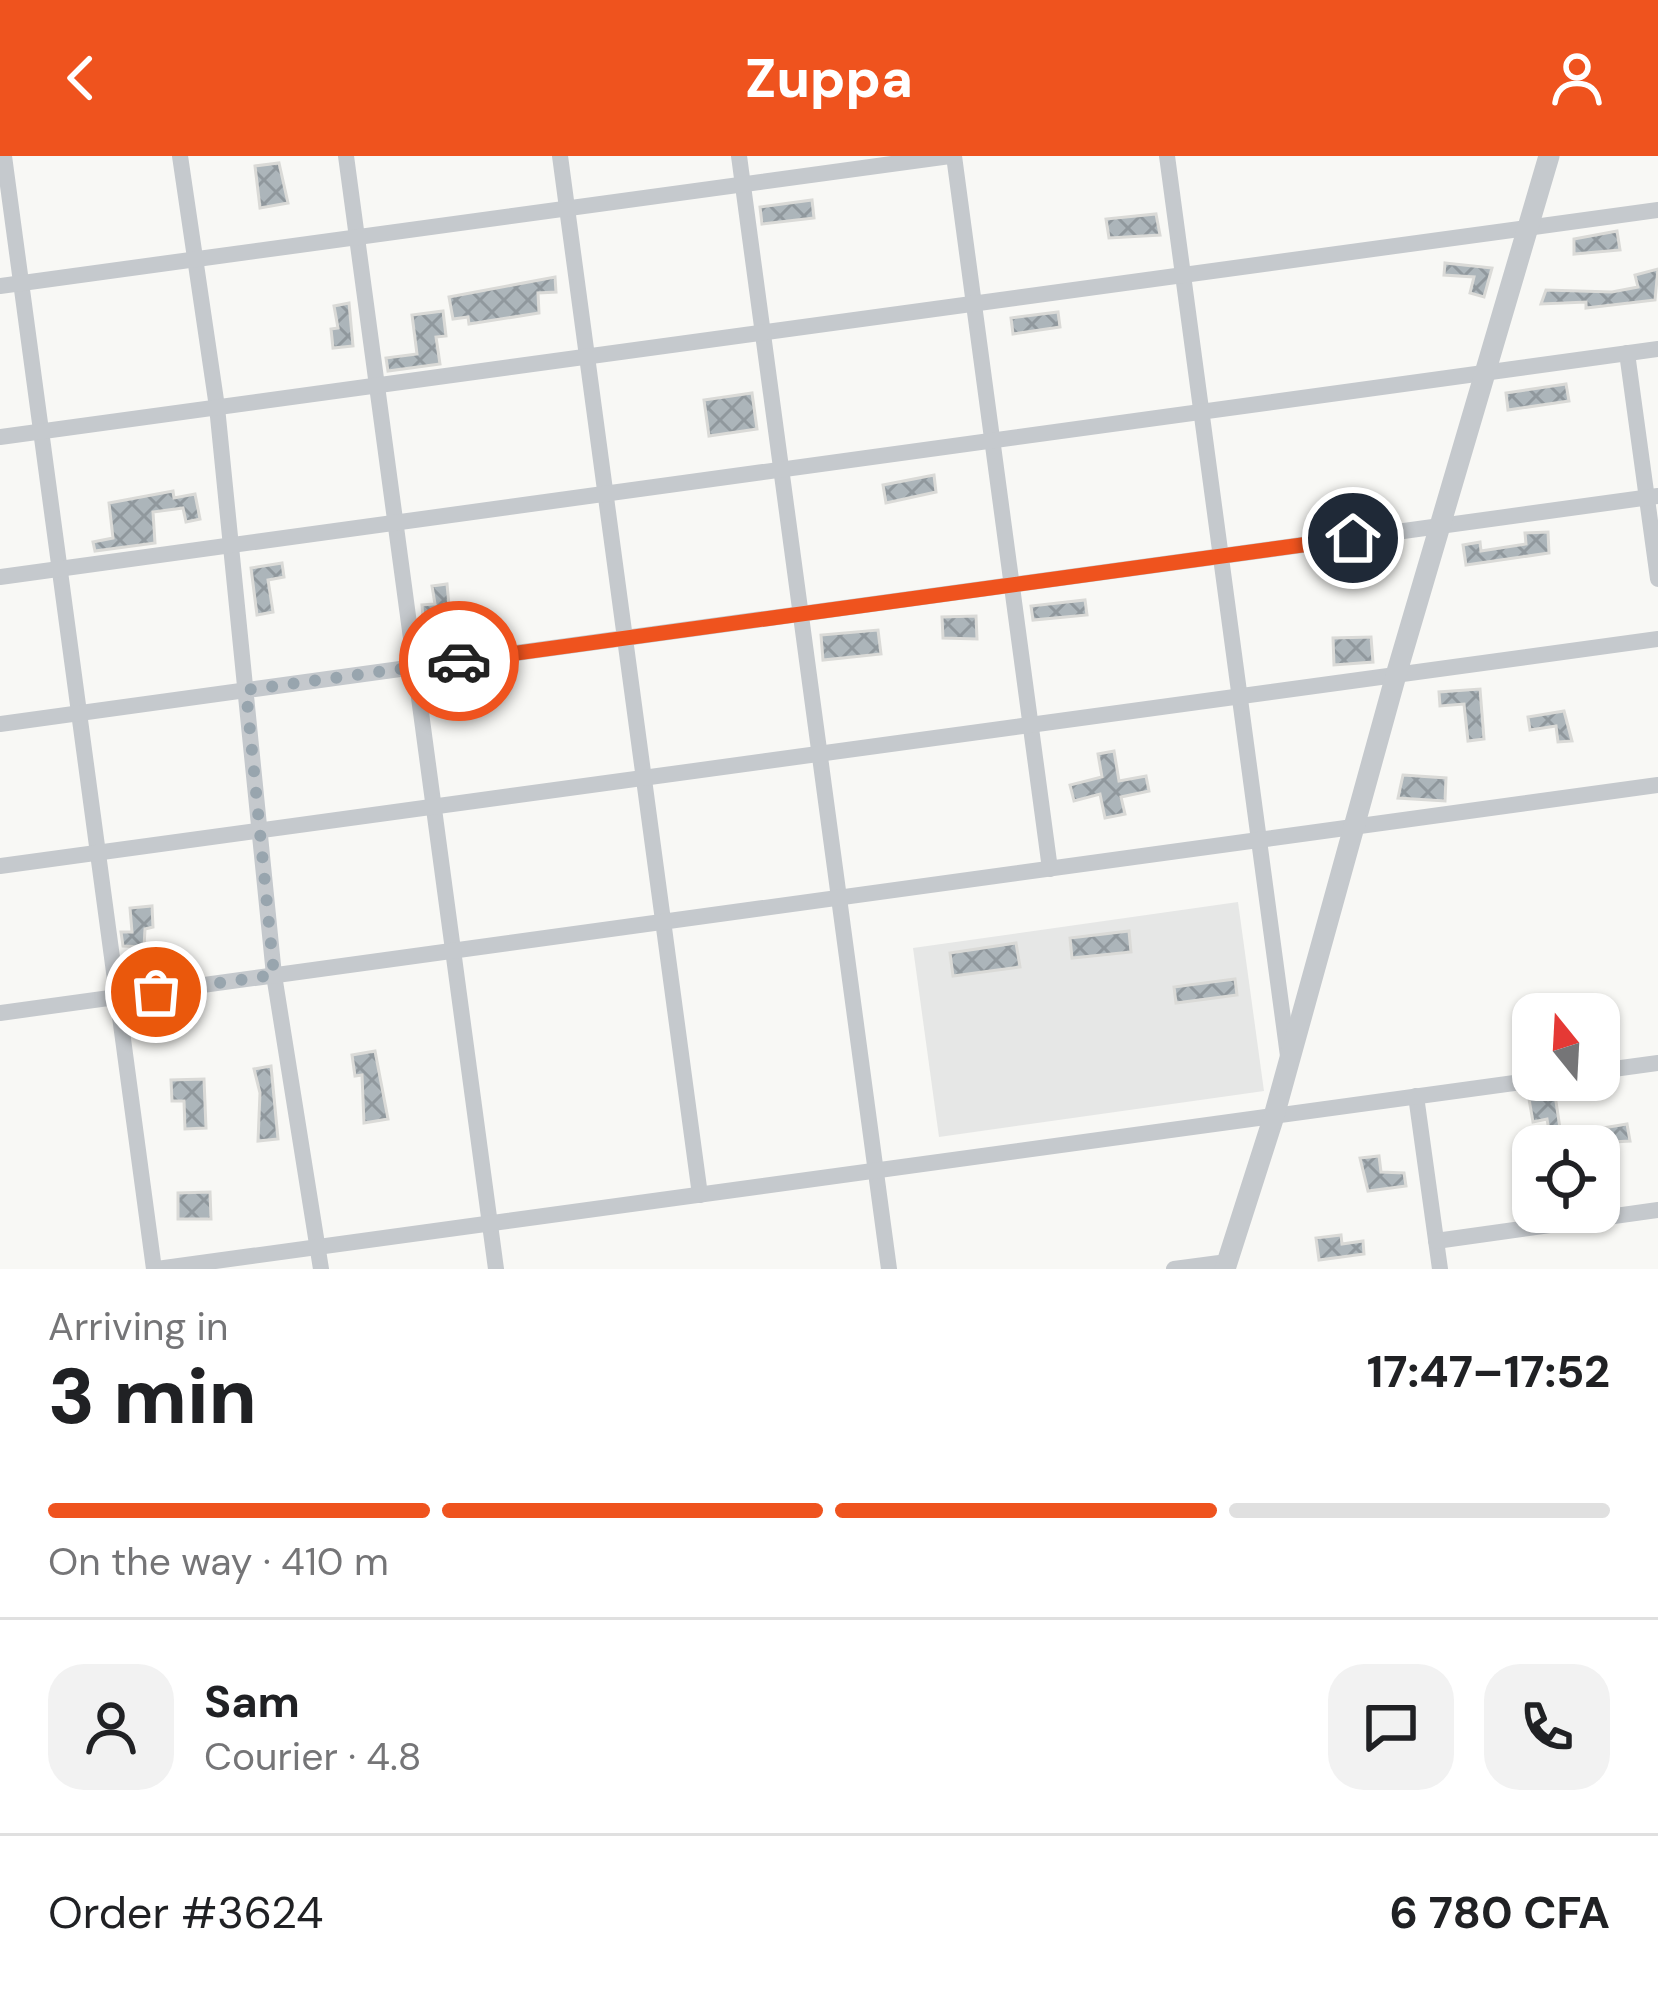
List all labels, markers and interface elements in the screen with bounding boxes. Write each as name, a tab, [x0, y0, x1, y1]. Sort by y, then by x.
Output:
text: Zuppa	[745, 43, 913, 114]
icon: back	[48, 45, 114, 111]
icon: person	[1544, 45, 1610, 111]
pin	[1302, 487, 1404, 589]
icon: home	[1320, 505, 1386, 571]
courier	[399, 601, 519, 721]
icon: car	[426, 628, 492, 694]
pin	[105, 941, 207, 1043]
icon: bag	[123, 959, 189, 1025]
north arrow	[1512, 993, 1620, 1101]
map controls	[1512, 993, 1620, 1233]
button: locate	[1512, 1125, 1620, 1233]
text: Arriving in	[48, 1301, 228, 1352]
text: 17:47–17:52	[1367, 1342, 1610, 1401]
text: 3 min	[48, 1346, 257, 1447]
text: On the way · 410 m	[48, 1536, 389, 1587]
button: person	[48, 1664, 174, 1790]
button: chat	[1328, 1664, 1454, 1790]
button: phone	[1484, 1664, 1610, 1790]
text: Sam	[204, 1672, 300, 1731]
text: Courier · 4.8	[204, 1731, 421, 1782]
text: Order #3624	[48, 1883, 323, 1942]
text: 6 780 CFA	[1390, 1883, 1610, 1942]

